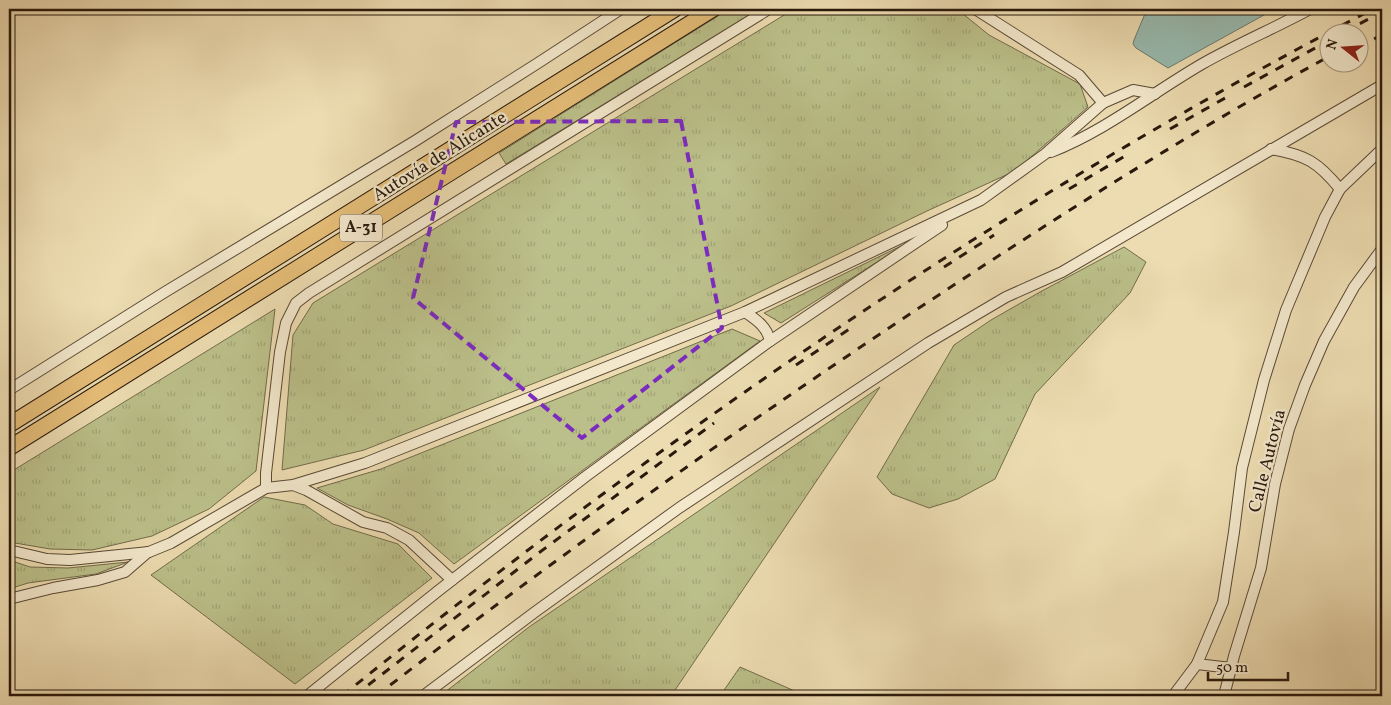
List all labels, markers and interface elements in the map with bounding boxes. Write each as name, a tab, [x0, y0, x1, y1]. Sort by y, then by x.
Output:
north arrow	[1318, 22, 1368, 72]
text: N	[1322, 37, 1344, 52]
street label: Autovía de Alicante	[368, 106, 512, 208]
road number: A-31	[340, 214, 382, 242]
street label: Calle Autovía	[1243, 407, 1293, 515]
scale bar	[1208, 650, 1288, 682]
text: 50 m	[1216, 658, 1248, 679]

